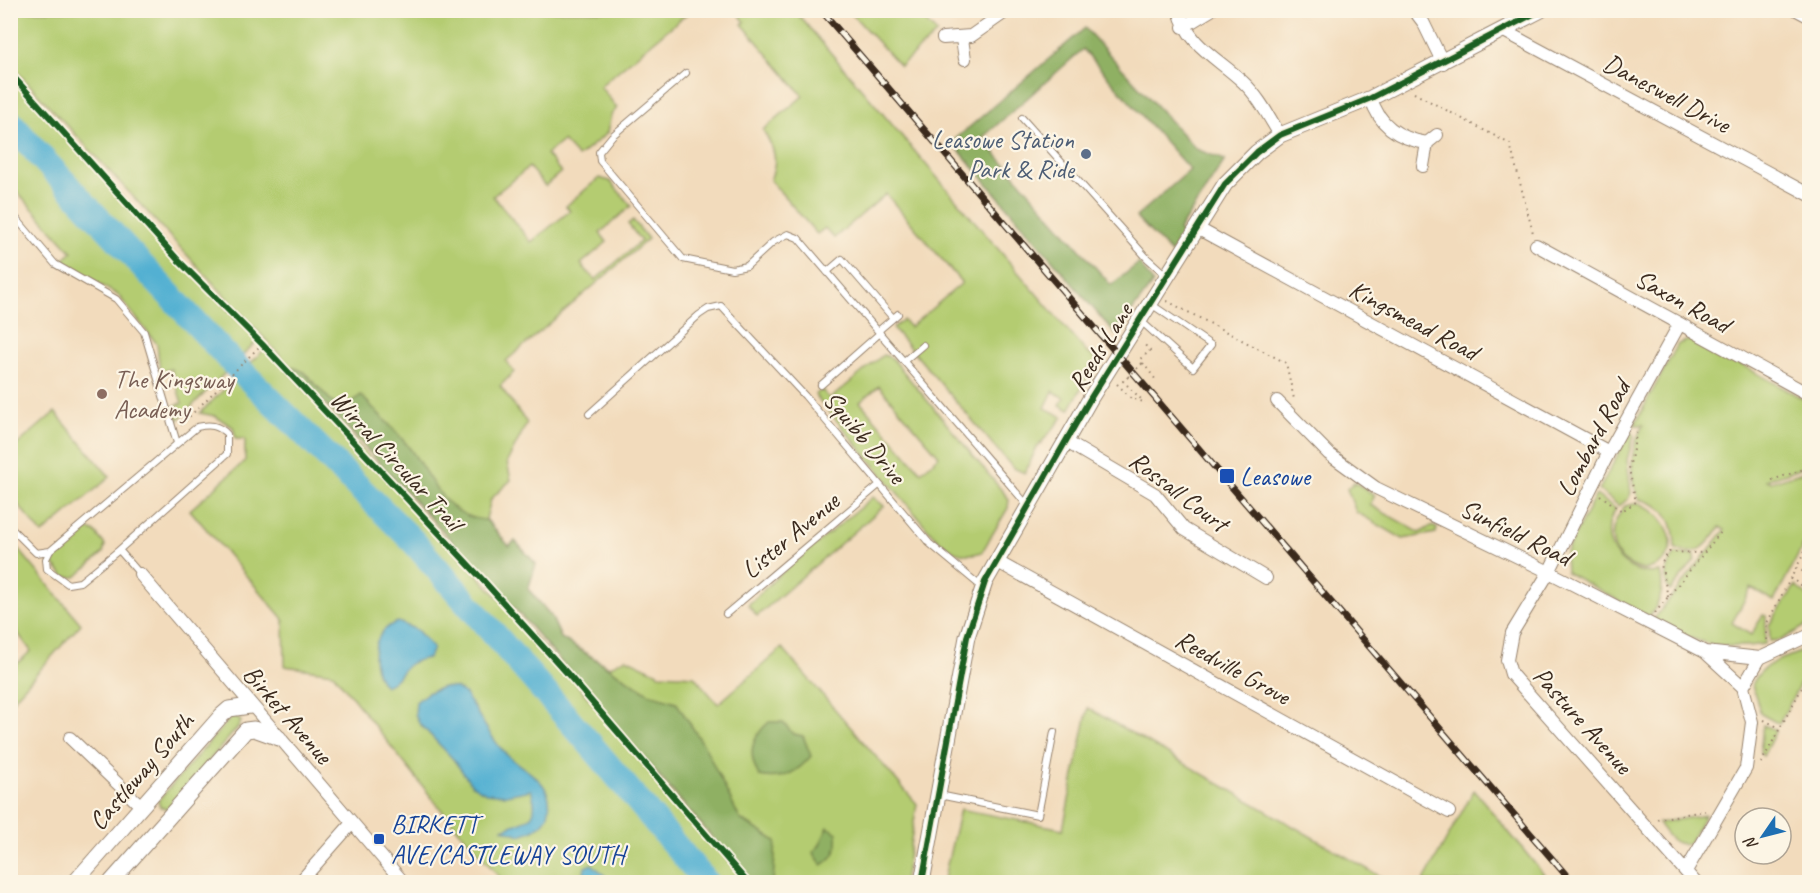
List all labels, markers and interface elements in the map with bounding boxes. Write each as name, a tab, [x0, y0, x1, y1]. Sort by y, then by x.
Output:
street label: Daneswell Drive	[1598, 46, 1737, 141]
place label: Leasowe Station Park & Ride	[932, 123, 1076, 186]
marker: Leasowe Station Park & Ride	[1079, 147, 1093, 161]
street label: Saxon Road	[1629, 262, 1739, 343]
street label: Kingsmead Road	[1344, 273, 1487, 370]
street label: Reeds Lane	[1060, 295, 1142, 398]
place label: The Kingsway Academy	[114, 363, 236, 426]
street label: Lombard Road	[1549, 371, 1640, 502]
street label: Wirral Circular Trail	[323, 383, 473, 541]
street label: Squibb Drive	[816, 384, 915, 493]
marker: The Kingsway Academy	[95, 387, 109, 401]
street label: Rossall Court	[1123, 444, 1237, 541]
place label: Leasowe	[1240, 460, 1312, 493]
marker: Leasowe	[1218, 467, 1236, 485]
street label: Lister Avenue	[735, 484, 847, 586]
street label: Sunfield Road	[1455, 491, 1580, 575]
street label: Reedville Grove	[1170, 622, 1297, 713]
street label: Birket Avenue	[236, 658, 341, 772]
street label: Pasture Avenue	[1526, 660, 1641, 782]
street label: Castleway South	[81, 704, 203, 837]
north arrow	[1733, 806, 1793, 866]
place label: BIRKETT AVE/CASTLEWAY SOUTH	[391, 808, 629, 871]
marker: BIRKETT AVE/CASTLEWAY SOUTH	[372, 832, 386, 846]
text: N	[1739, 832, 1763, 854]

